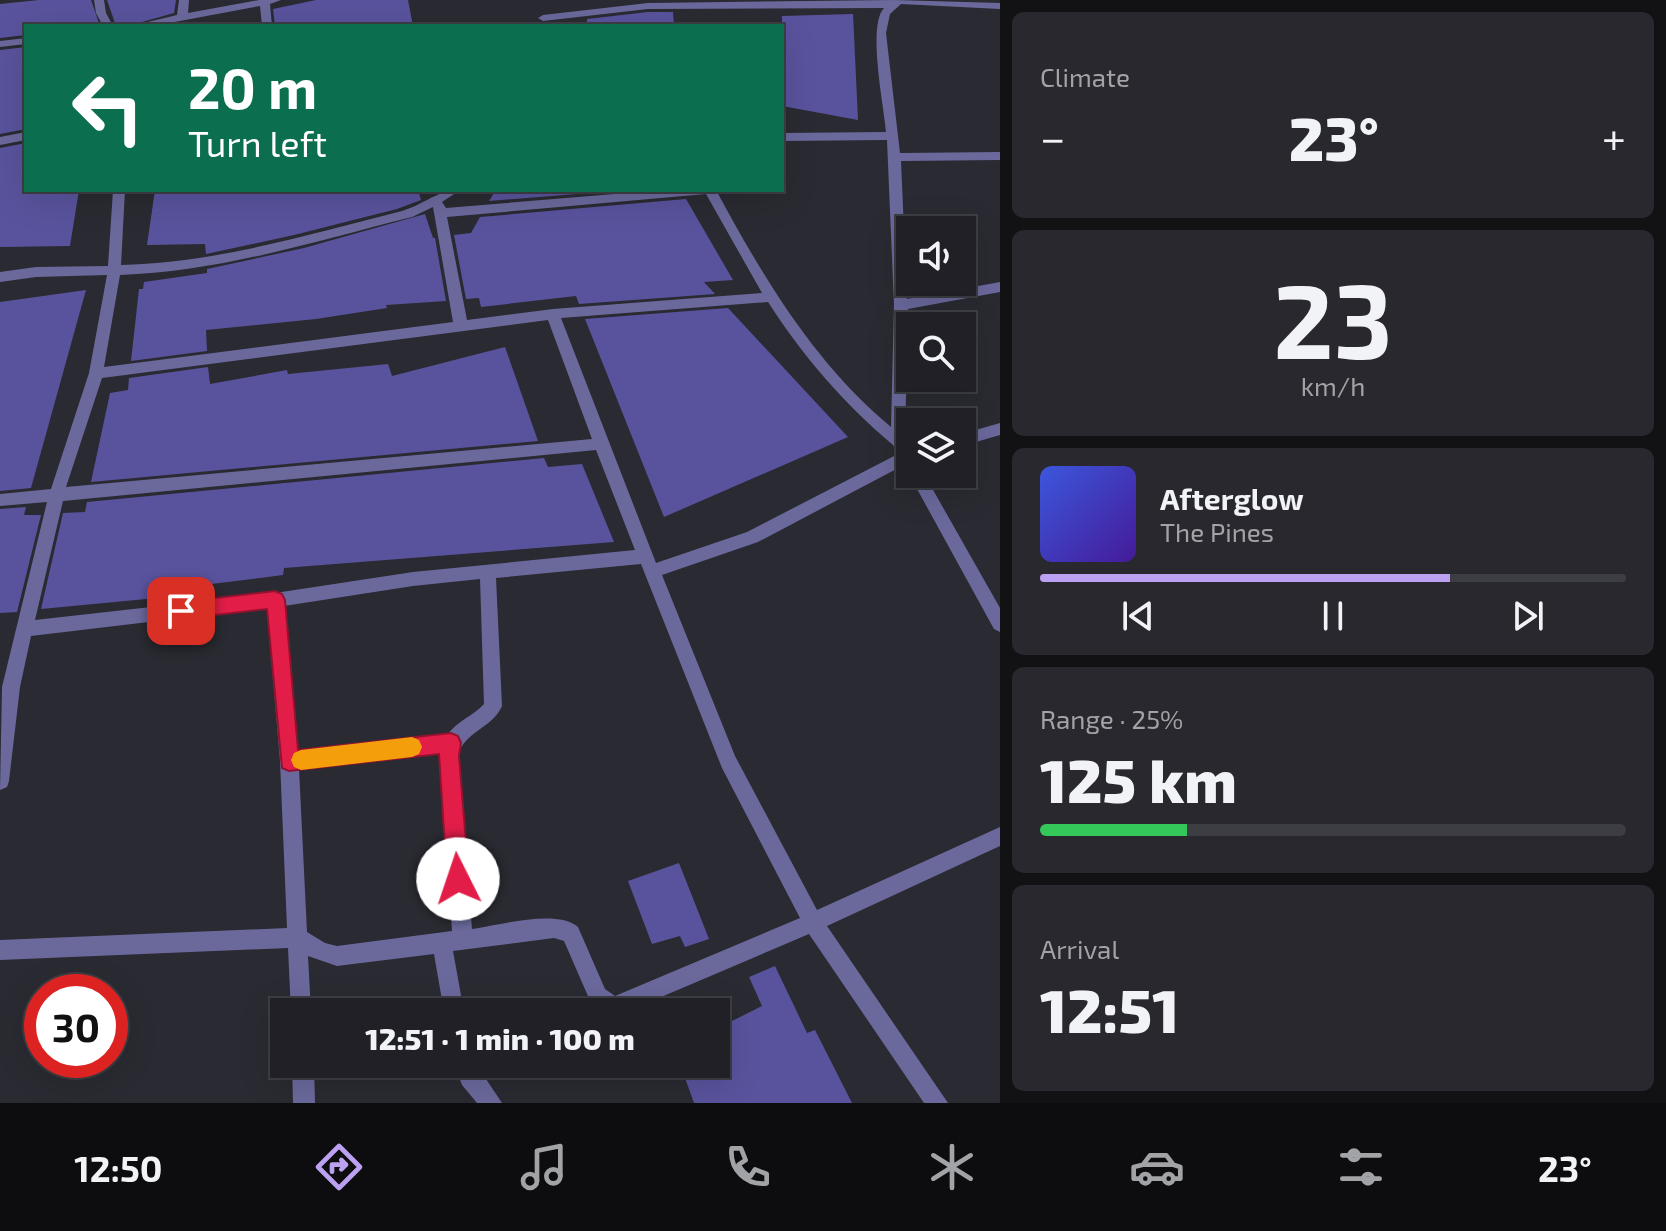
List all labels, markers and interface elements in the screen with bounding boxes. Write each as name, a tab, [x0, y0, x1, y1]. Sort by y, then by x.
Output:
text: 20 m	[188, 53, 317, 120]
icon: left	[56, 56, 160, 160]
text: Climate	[1040, 61, 1130, 92]
text: 23°	[1289, 101, 1379, 173]
text: −	[1040, 110, 1066, 163]
text: +	[1602, 110, 1626, 163]
text: Turn left	[188, 121, 327, 164]
map controls	[896, 216, 976, 488]
button: sound	[896, 216, 976, 296]
text: 23	[1273, 255, 1393, 380]
button: search	[896, 312, 976, 392]
text: km/h	[1301, 370, 1365, 401]
button: layers	[896, 408, 976, 488]
text: Afterglow	[1160, 480, 1304, 516]
text: The Pines	[1160, 516, 1274, 547]
pin	[147, 577, 215, 645]
icon: arrive	[159, 589, 203, 633]
icon: previous	[1116, 594, 1160, 638]
icon: pause	[1311, 594, 1355, 638]
icon: next	[1506, 594, 1550, 638]
text: Range · 25%	[1040, 703, 1183, 734]
text: 125 km	[1040, 743, 1237, 815]
position arrow	[416, 837, 500, 921]
text: Arrival	[1040, 933, 1119, 964]
text: 12:51	[1040, 973, 1179, 1045]
speed limit sign: 30	[24, 974, 128, 1078]
text: 12:51 · 1 min · 100 m	[365, 1020, 635, 1056]
icon: directions	[311, 1139, 367, 1195]
icon: music	[516, 1139, 572, 1195]
icon: phone	[720, 1139, 776, 1195]
icon: climate	[924, 1139, 980, 1195]
icon: car	[1129, 1139, 1185, 1195]
icon: filters	[1333, 1139, 1389, 1195]
text: 12:50	[74, 1146, 163, 1189]
text: 23°	[1538, 1146, 1592, 1189]

